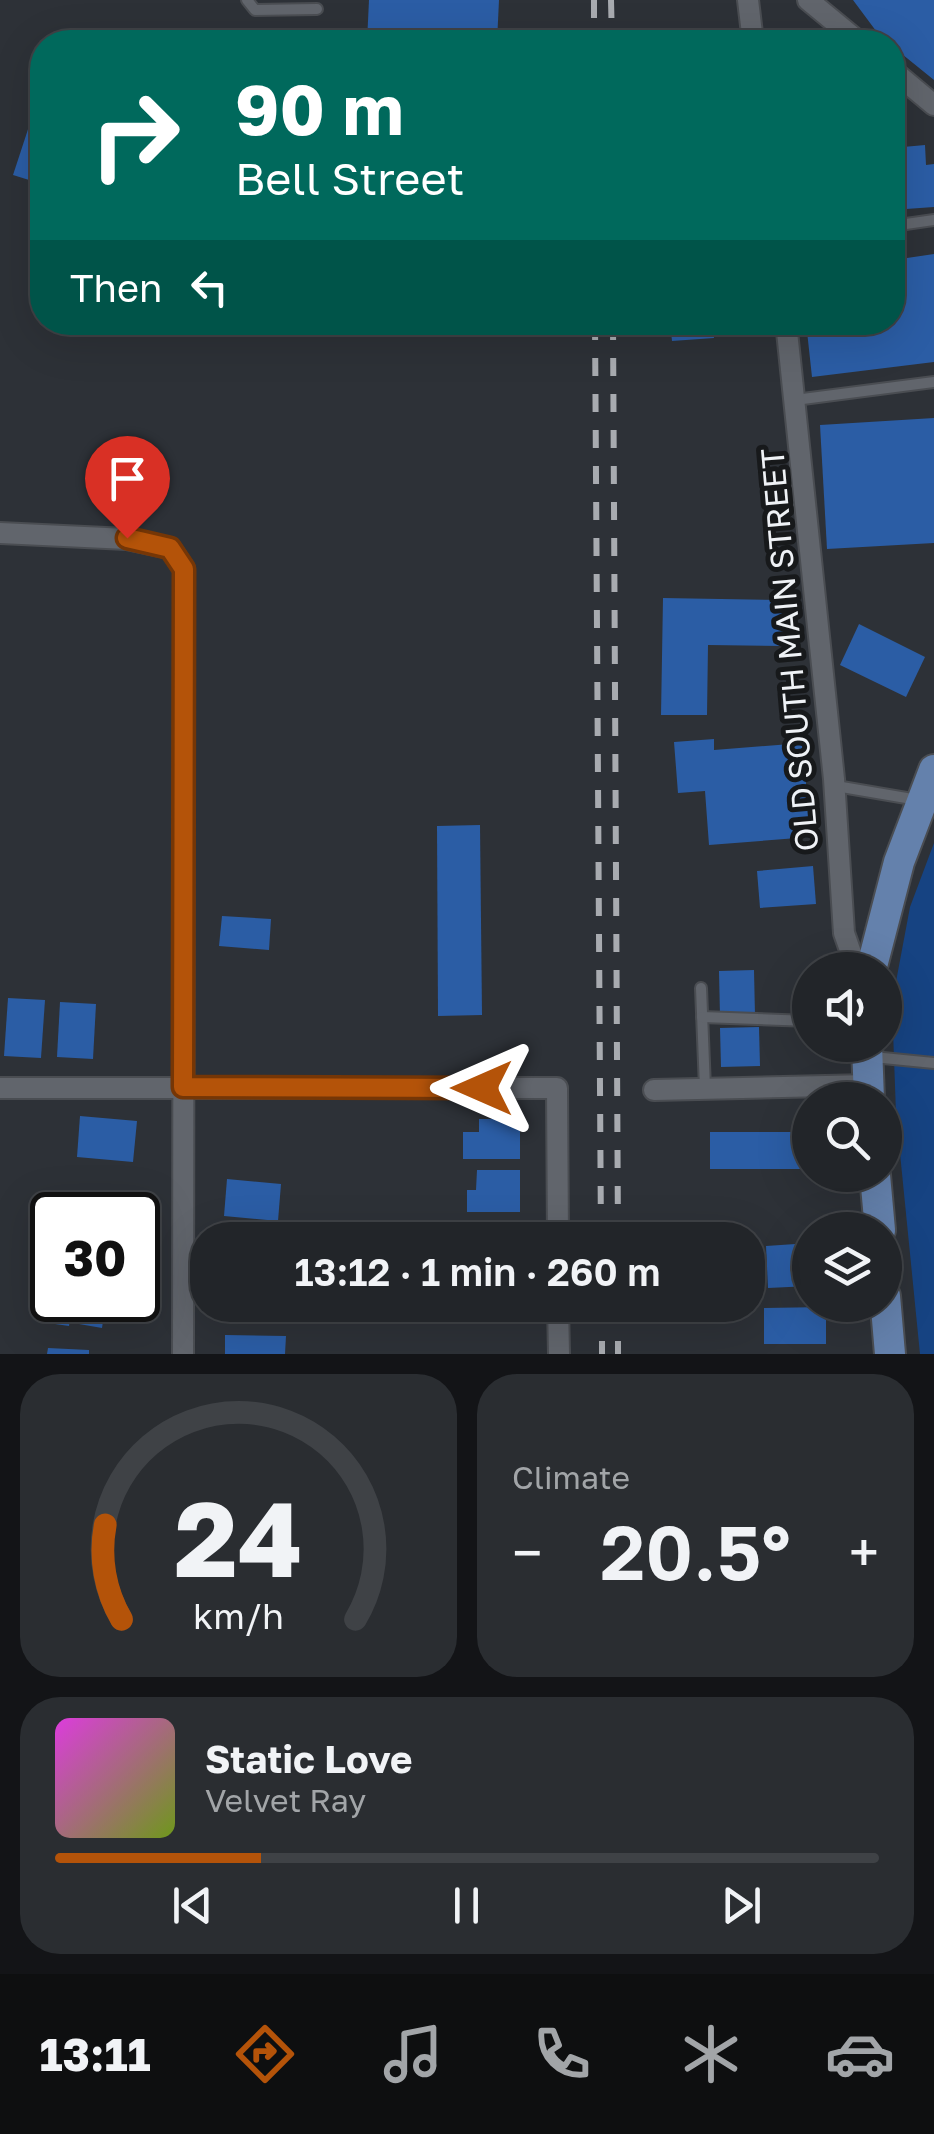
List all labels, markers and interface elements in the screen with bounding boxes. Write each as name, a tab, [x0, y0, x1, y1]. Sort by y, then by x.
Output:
text: 90 m	[235, 66, 404, 150]
icon: right	[70, 70, 200, 200]
text: Bell Street	[235, 151, 465, 205]
icon: left	[182, 260, 237, 315]
text: Then	[70, 265, 162, 310]
pin	[85, 436, 170, 539]
street label: OLD SOUTH MAIN STREET	[752, 447, 826, 853]
icon: arrive	[100, 451, 155, 506]
map controls	[792, 952, 902, 1322]
button: sound	[792, 952, 902, 1062]
position arrow	[430, 1036, 534, 1140]
button: search	[792, 1082, 902, 1192]
speed limit sign: 30	[30, 1192, 160, 1322]
button: layers	[792, 1212, 902, 1322]
text: 13:12 · 1 min · 260 m	[294, 1249, 661, 1294]
text: Climate	[512, 1458, 630, 1496]
text: 24	[174, 1475, 303, 1600]
text: 20.5°	[600, 1506, 791, 1597]
text: −	[512, 1519, 542, 1585]
text: +	[849, 1519, 879, 1585]
text: km/h	[193, 1594, 284, 1637]
text: Static Love	[205, 1736, 412, 1781]
text: Velvet Ray	[205, 1781, 366, 1819]
icon: previous	[165, 1878, 220, 1933]
icon: pause	[439, 1878, 494, 1933]
icon: next	[714, 1878, 769, 1933]
icon: directions	[230, 2019, 300, 2089]
icon: music	[378, 2019, 448, 2089]
icon: phone	[527, 2019, 597, 2089]
icon: climate	[676, 2019, 746, 2089]
icon: car	[825, 2019, 895, 2089]
text: 13:11	[39, 2027, 151, 2081]

